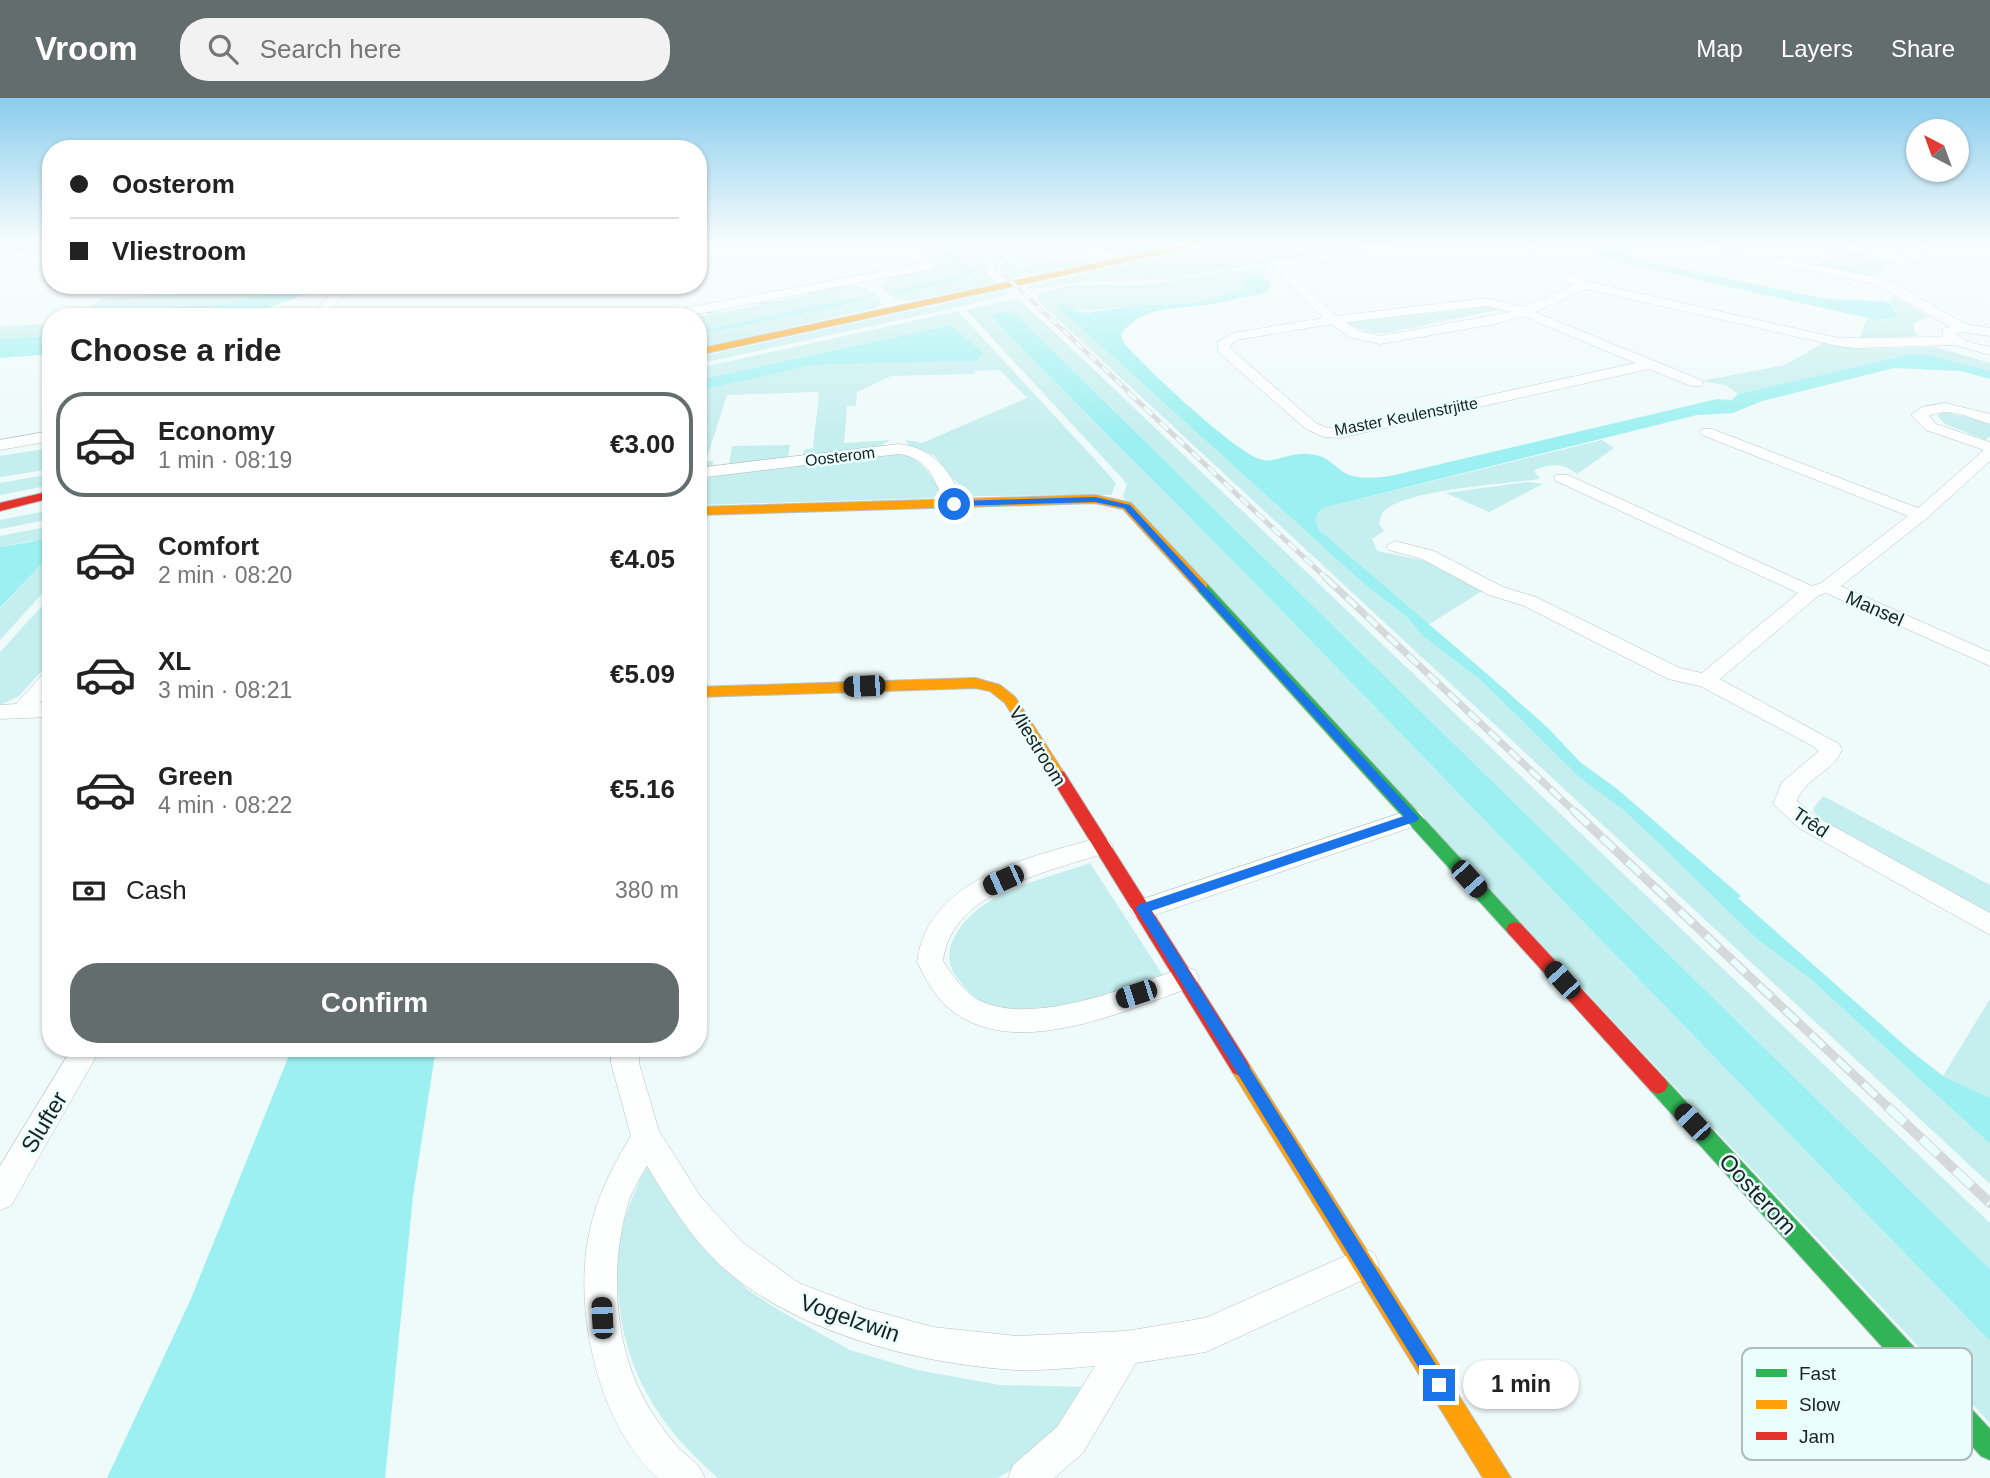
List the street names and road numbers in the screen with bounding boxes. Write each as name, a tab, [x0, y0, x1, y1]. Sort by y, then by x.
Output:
street label: Master Keulenstrjitte	[1333, 394, 1479, 439]
street label: Oosterom	[804, 444, 876, 469]
street label: Mansel	[1843, 586, 1907, 631]
street label: Vliestroom	[1005, 703, 1070, 790]
street label: Trêd	[1789, 803, 1832, 842]
street label: Slufter	[16, 1087, 72, 1157]
street label: Oosterom	[1714, 1148, 1802, 1240]
street label: Vogelzwin	[797, 1289, 903, 1347]

